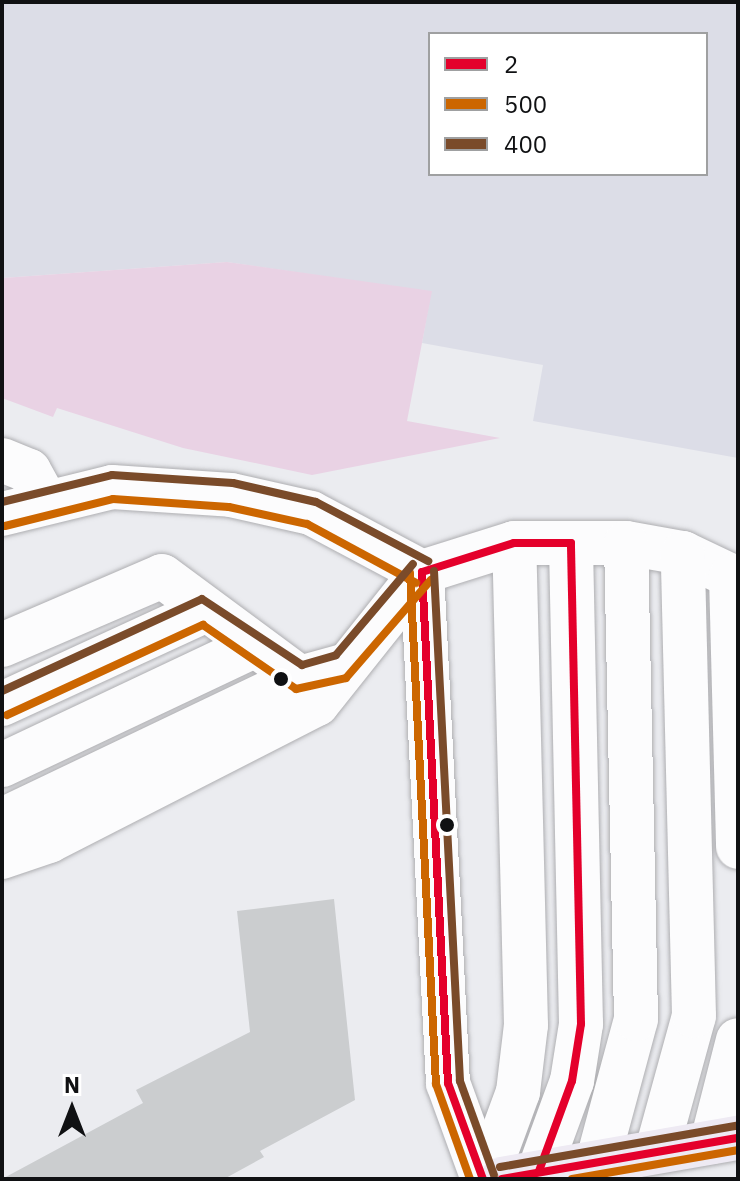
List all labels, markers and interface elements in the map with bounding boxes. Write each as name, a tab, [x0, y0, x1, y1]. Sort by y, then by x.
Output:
legend	[428, 32, 708, 176]
text: 2	[504, 48, 518, 80]
text: 500	[504, 88, 547, 120]
text: 400	[504, 128, 547, 160]
unlabelled marker	[273, 671, 289, 687]
unlabelled marker	[439, 817, 455, 833]
north arrow	[32, 1069, 112, 1149]
text: N	[64, 1070, 80, 1099]

